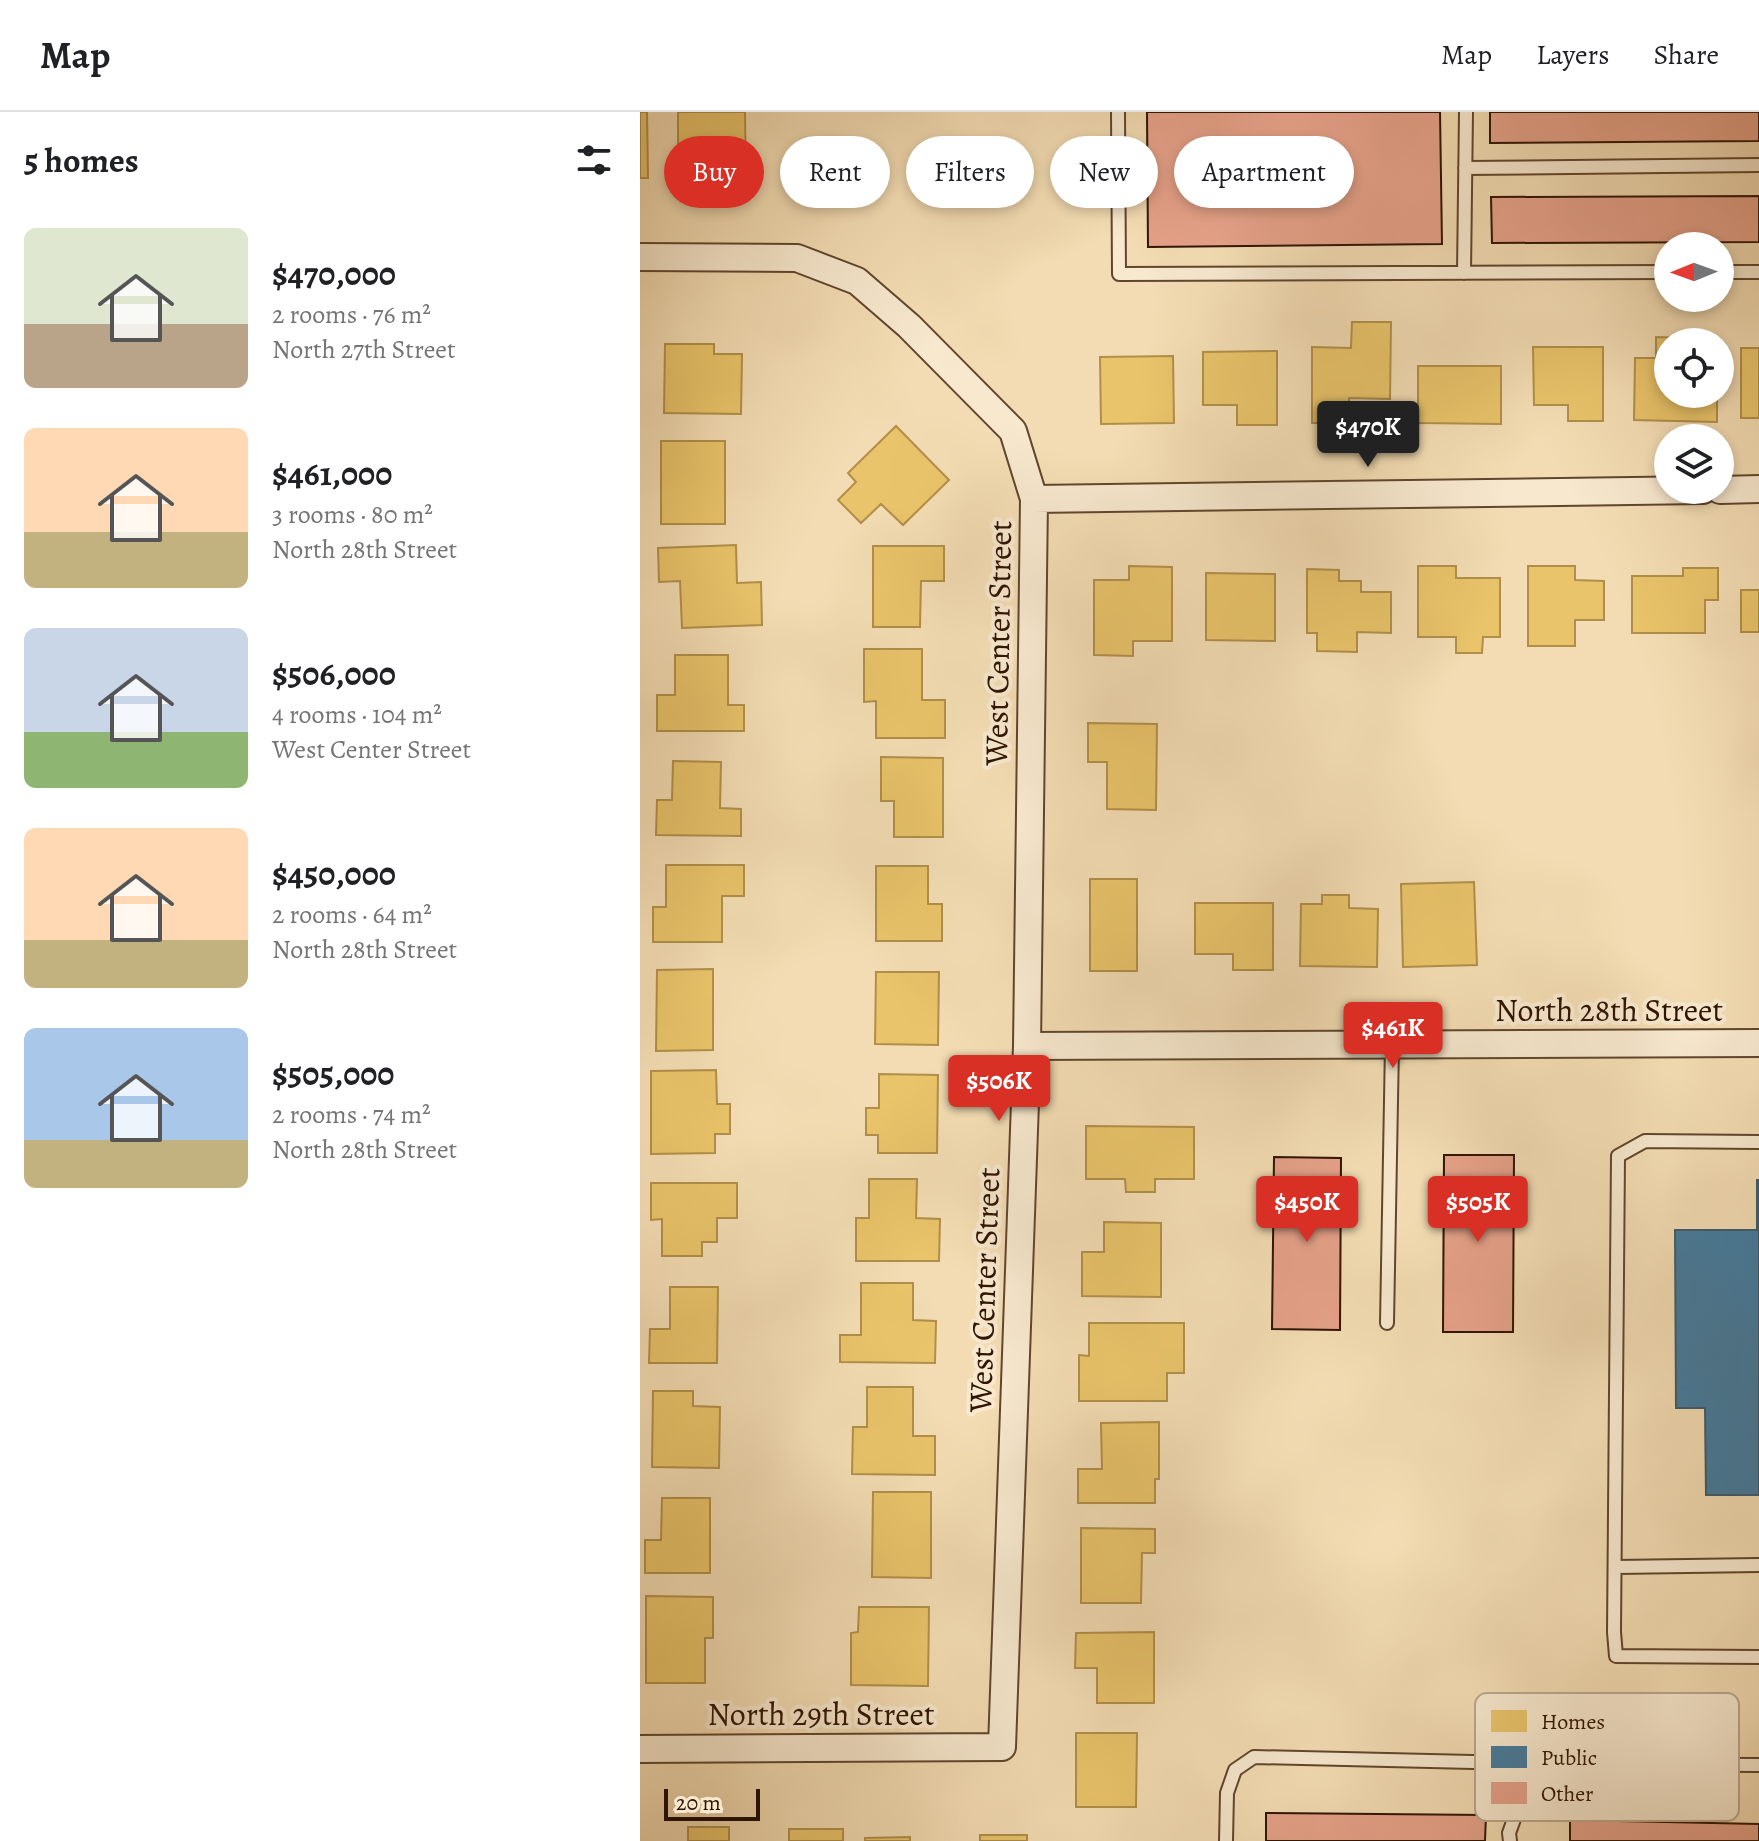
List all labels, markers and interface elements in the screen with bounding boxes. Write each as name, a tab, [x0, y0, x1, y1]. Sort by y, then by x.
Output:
text: Map	[40, 29, 110, 81]
text: Map	[1441, 36, 1492, 74]
text: Layers	[1536, 36, 1609, 74]
text: Share	[1653, 36, 1719, 74]
chip: Buy	[664, 136, 764, 208]
chip: Rent	[780, 136, 890, 208]
chip: Filters	[906, 136, 1034, 208]
chip: New	[1050, 136, 1158, 208]
chip: Apartment	[1174, 136, 1354, 208]
text: 5 homes	[24, 137, 139, 184]
icon: filters	[572, 138, 616, 182]
north arrow	[1654, 232, 1734, 312]
map controls	[1654, 232, 1734, 504]
text: $470,000	[272, 250, 396, 297]
icon: home	[88, 260, 184, 356]
text: 2 rooms · 76 m²	[272, 297, 431, 332]
button: locate	[1654, 328, 1734, 408]
text: North 27th Street	[272, 332, 456, 367]
pin: $470K	[1312, 401, 1424, 469]
text: $470K	[1335, 409, 1401, 444]
button: layers	[1654, 424, 1734, 504]
text: $461,000	[272, 450, 392, 497]
icon: home	[88, 460, 184, 556]
text: 3 rooms · 80 m²	[272, 497, 433, 532]
street label: West Center Street	[974, 520, 1022, 767]
text: North 28th Street	[272, 532, 457, 567]
text: $506,000	[272, 650, 396, 697]
icon: home	[88, 660, 184, 756]
text: 4 rooms · 104 m²	[272, 697, 442, 732]
text: West Center Street	[272, 732, 471, 767]
text: $450,000	[272, 850, 396, 897]
icon: home	[88, 860, 184, 956]
text: 2 rooms · 64 m²	[272, 897, 432, 932]
text: North 28th Street	[272, 932, 457, 967]
street label: North 28th Street	[1495, 988, 1723, 1032]
pin: $461K	[1337, 1002, 1449, 1070]
text: $461K	[1362, 1010, 1424, 1045]
text: $505,000	[272, 1050, 394, 1097]
pin: $506K	[943, 1055, 1055, 1123]
icon: home	[88, 1060, 184, 1156]
text: $506K	[966, 1063, 1032, 1098]
text: 2 rooms · 74 m²	[272, 1097, 431, 1132]
text: North 28th Street	[272, 1132, 457, 1167]
street label: West Center Street	[958, 1167, 1010, 1414]
pin: $450K	[1251, 1176, 1363, 1244]
pin: $505K	[1422, 1176, 1534, 1244]
text: $450K	[1274, 1184, 1340, 1219]
text: $505K	[1446, 1184, 1510, 1219]
street label: North 29th Street	[708, 1692, 934, 1736]
legend	[1475, 1693, 1739, 1821]
text: Homes	[1541, 1707, 1605, 1737]
text: Public	[1541, 1743, 1597, 1773]
text: Other	[1541, 1779, 1594, 1809]
scale bar	[664, 1785, 760, 1821]
text: 20 m	[676, 1788, 721, 1818]

